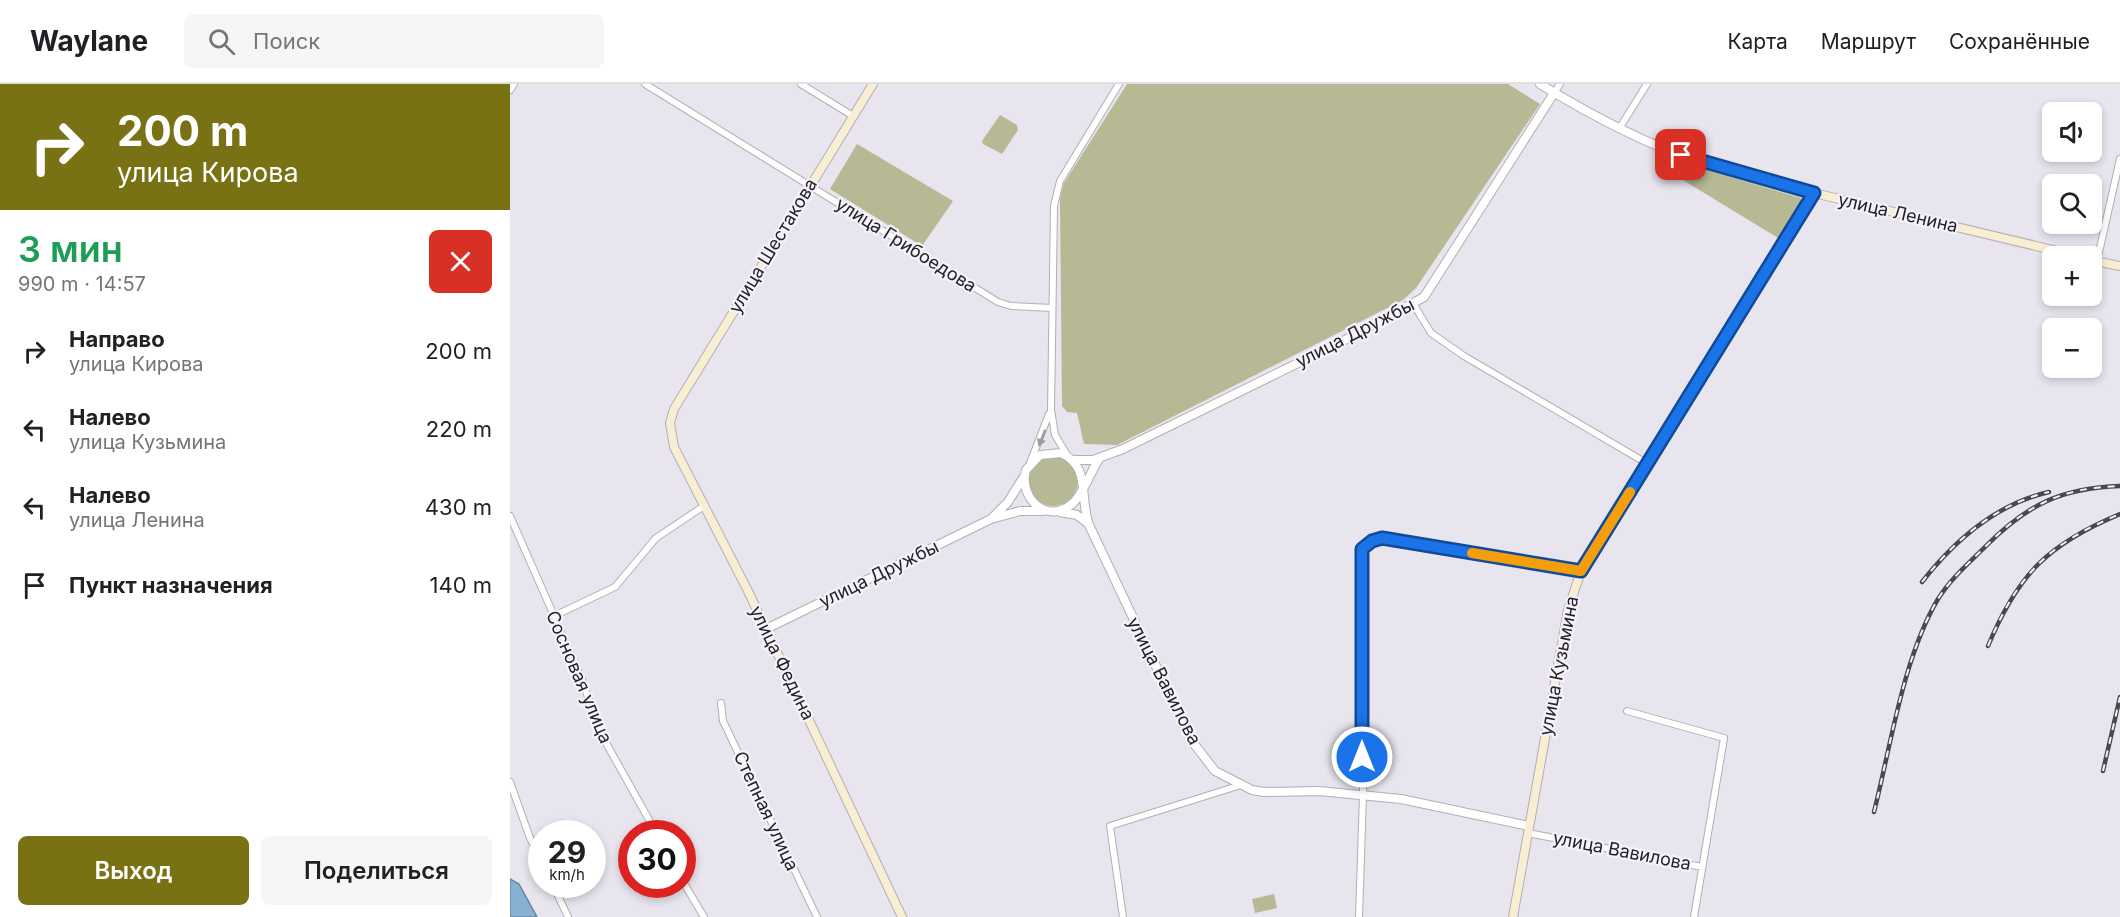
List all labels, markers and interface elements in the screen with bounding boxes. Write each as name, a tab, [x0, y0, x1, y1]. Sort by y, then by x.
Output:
search box	[184, 14, 604, 68]
text: Waylane	[30, 24, 148, 58]
icon: search	[205, 25, 238, 58]
text: Поиск	[253, 28, 320, 54]
text: Карта	[1727, 29, 1788, 54]
text: Маршрут	[1821, 29, 1916, 54]
text: Сохранённые	[1949, 29, 2090, 54]
map controls	[2042, 102, 2102, 378]
button: sound	[2042, 102, 2102, 162]
text: 200 m	[117, 105, 248, 156]
icon: right	[18, 108, 96, 186]
pin	[1655, 129, 1706, 180]
icon: arrive	[1664, 138, 1697, 171]
text: улица Кирова	[117, 156, 299, 189]
button: search	[2042, 174, 2102, 234]
street label: улица Шестакова	[724, 175, 821, 317]
street label: улица Ленина	[1836, 189, 1960, 236]
street label: улица Грибоедова	[832, 193, 980, 296]
text: 3 мин	[18, 227, 123, 271]
button: close	[429, 230, 492, 293]
button: +	[2042, 246, 2102, 306]
text: 990 m · 14:57	[18, 272, 146, 296]
street label: улица Дружбы	[1292, 294, 1418, 371]
button: −	[2042, 318, 2102, 378]
text: Направо	[69, 326, 165, 352]
icon: right	[18, 335, 51, 368]
text: 200 m	[425, 338, 492, 364]
text: улица Кирова	[69, 352, 204, 376]
text: Налево	[69, 404, 151, 430]
icon: left	[18, 413, 51, 446]
text: 220 m	[426, 416, 492, 442]
one-way arrow	[1036, 429, 1046, 447]
text: улица Кузьмина	[69, 430, 226, 454]
text: Налево	[69, 482, 151, 508]
icon: left	[18, 491, 51, 524]
text: 430 m	[425, 494, 492, 520]
text: улица Ленина	[69, 508, 205, 532]
street label: улица Дружбы	[816, 536, 942, 612]
icon: arrive	[18, 569, 51, 602]
text: Пункт назначения	[69, 572, 273, 598]
text: 140 m	[430, 572, 492, 598]
street label: улица Кузьмина	[1535, 594, 1582, 737]
street label: улица Федина	[746, 602, 819, 723]
street label: Сосновая улица	[542, 607, 617, 746]
street label: улица Вавилова	[1123, 613, 1206, 748]
position arrow	[1330, 725, 1394, 789]
street label: Степная улица	[730, 748, 803, 874]
speed limit sign: 30	[618, 820, 696, 898]
street label: улица Вавилова	[1551, 827, 1693, 874]
text: 29	[548, 834, 586, 870]
button: Выход	[18, 836, 249, 905]
button: Поделиться	[261, 836, 492, 905]
text: km/h	[549, 865, 585, 884]

